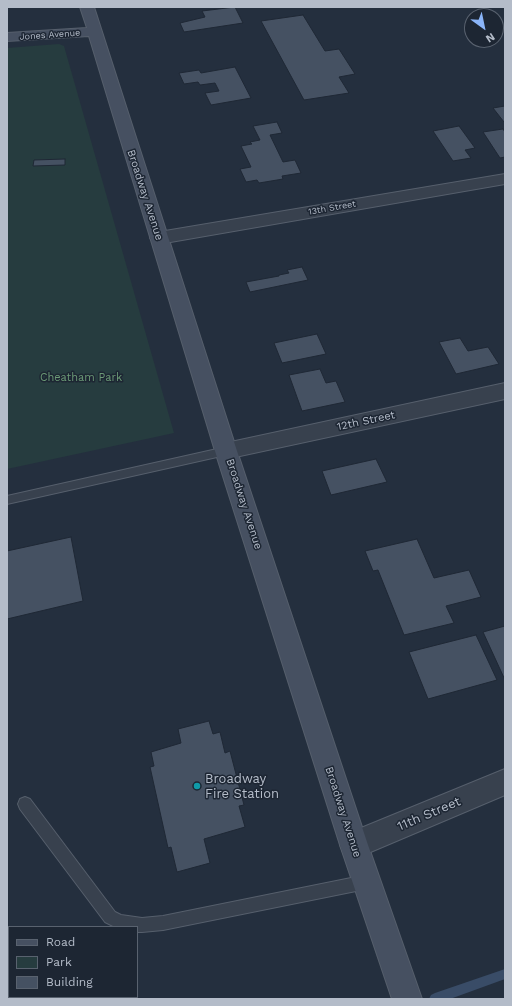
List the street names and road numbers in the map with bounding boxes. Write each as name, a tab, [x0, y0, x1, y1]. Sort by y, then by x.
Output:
street label: Jones Avenue	[19, 27, 81, 43]
street label: Broadway Avenue	[124, 148, 166, 242]
street label: 13th Street	[307, 198, 357, 218]
street label: 12th Street	[336, 408, 396, 434]
street label: Broadway Avenue	[223, 457, 265, 551]
street label: Broadway Avenue	[322, 765, 364, 859]
street label: 11th Street	[395, 794, 463, 834]

